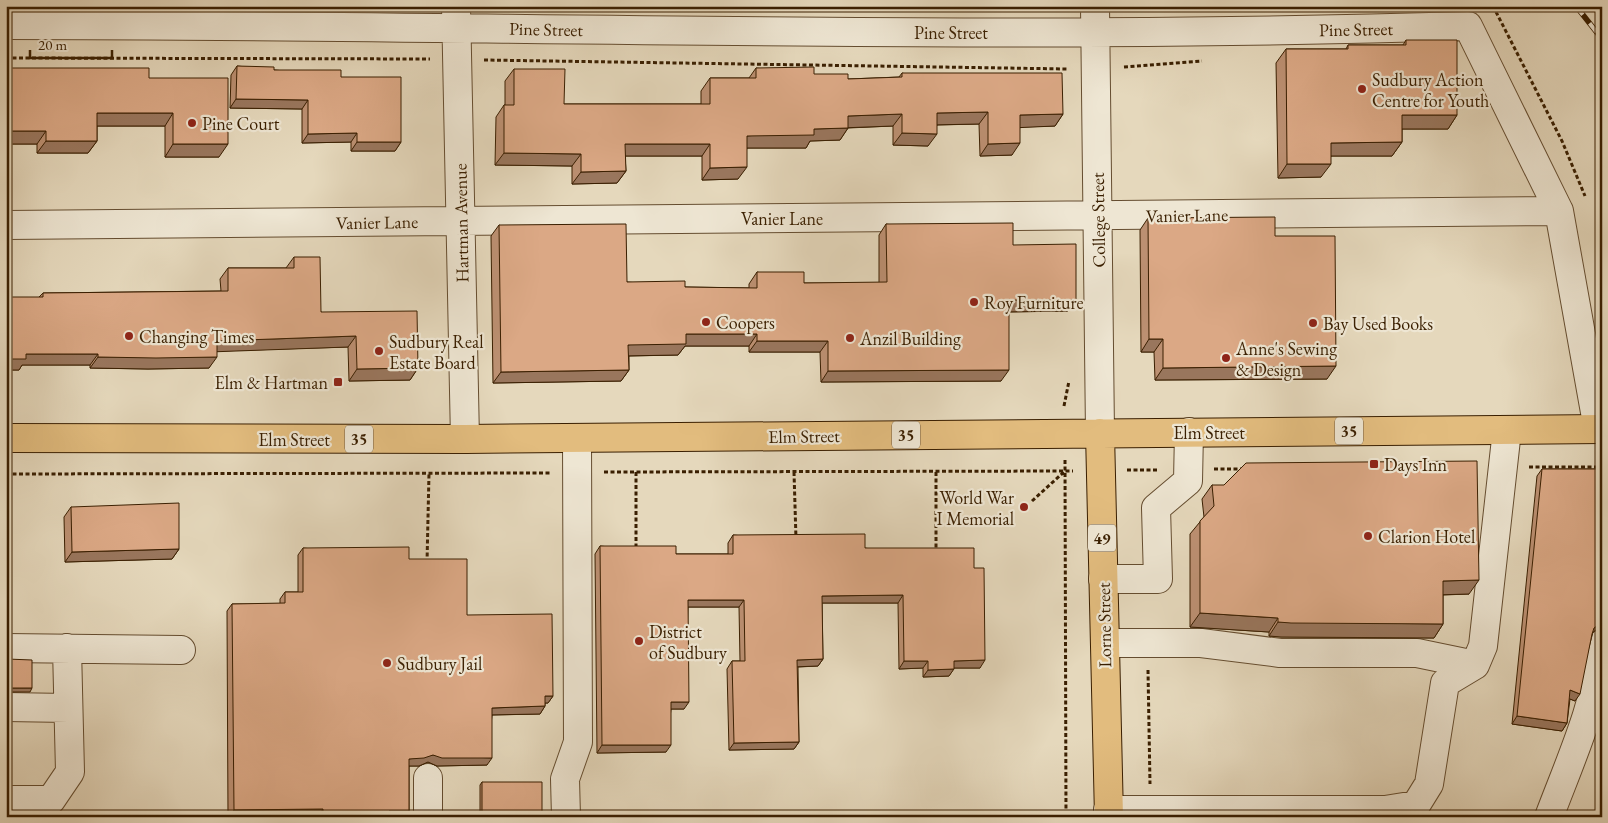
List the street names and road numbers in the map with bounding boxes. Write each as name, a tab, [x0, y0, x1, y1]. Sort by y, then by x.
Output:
street label: Pine Street	[509, 17, 584, 41]
street label: Pine Street	[1319, 17, 1394, 41]
street label: Pine Street	[914, 21, 988, 44]
street label: Hartman Avenue	[448, 163, 474, 283]
street label: College Street	[1086, 172, 1110, 268]
street label: Vanier Lane	[1146, 203, 1228, 227]
street label: Vanier Lane	[741, 207, 823, 230]
street label: Vanier Lane	[336, 210, 418, 234]
road number: 35	[1335, 418, 1363, 444]
street label: Elm Street	[1173, 421, 1245, 444]
road number: 35	[892, 422, 920, 448]
street label: Elm Street	[768, 424, 840, 448]
road number: 35	[345, 426, 373, 452]
street label: Elm Street	[258, 428, 330, 451]
road number: 49	[1088, 524, 1116, 552]
street label: Lorne Street	[1092, 582, 1116, 668]

